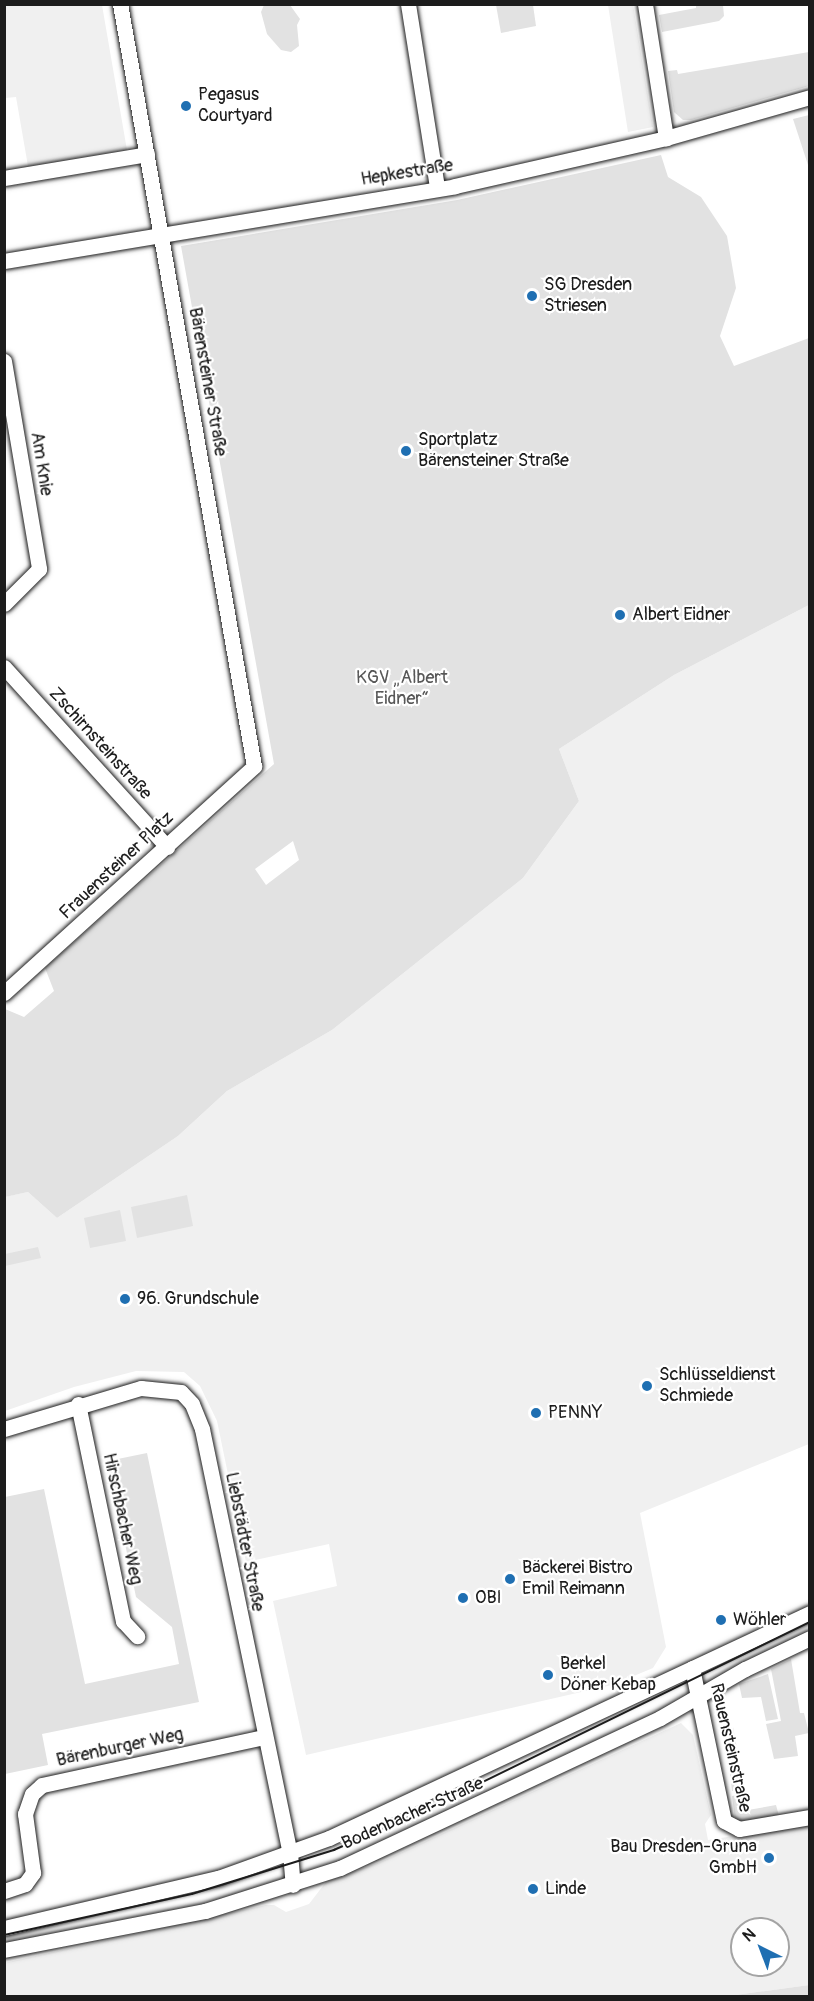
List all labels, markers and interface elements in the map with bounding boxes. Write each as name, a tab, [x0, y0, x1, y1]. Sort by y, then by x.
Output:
place label: Pegasus Courtyard	[198, 85, 272, 128]
marker: Pegasus Courtyard	[179, 99, 193, 113]
street label: Hepkestraße	[359, 155, 455, 191]
place label: SG Dresden Striesen	[544, 275, 632, 318]
marker: SG Dresden Striesen	[525, 289, 539, 303]
street label: Bärensteiner Straße	[183, 306, 231, 458]
place label: Sportplatz Bärensteiner Straße	[418, 430, 569, 472]
street label: Am Knie	[25, 431, 57, 497]
marker: Sportplatz Bärensteiner Straße	[399, 444, 413, 458]
place label: Albert Eidner	[632, 604, 730, 626]
marker: Albert Eidner	[613, 608, 627, 622]
park label: KGV „Albert Eidner“	[356, 668, 448, 710]
street label: Zschirnsteinstraße	[44, 684, 156, 804]
street label: Frauensteiner Platz	[56, 808, 178, 924]
place label: 96. Grundschule	[137, 1288, 259, 1310]
marker: 96. Grundschule	[118, 1292, 132, 1306]
place label: Schlüsseldienst Schmiede	[659, 1365, 776, 1408]
marker: Schlüsseldienst Schmiede	[640, 1379, 654, 1393]
place label: PENNY	[548, 1402, 602, 1424]
marker: PENNY	[529, 1406, 543, 1420]
street label: Hirschbacher Weg	[98, 1451, 146, 1587]
street label: Liebstädter Straße	[220, 1471, 268, 1613]
place label: Bäckerei Bistro Emil Reimann	[522, 1558, 633, 1600]
marker: Bäckerei Bistro Emil Reimann	[503, 1572, 517, 1586]
place label: OBI	[475, 1587, 502, 1609]
marker: OBI	[456, 1591, 470, 1605]
place label: Wöhler	[733, 1609, 786, 1631]
marker: Wöhler	[714, 1613, 728, 1627]
place label: Berkel Döner Kebap	[560, 1654, 656, 1696]
marker: Berkel Döner Kebap	[541, 1668, 555, 1682]
street label: Rauensteinstraße	[705, 1681, 755, 1815]
street label: Bärenburger Weg	[54, 1724, 186, 1772]
street label: Bodenbacher Straße	[339, 1773, 487, 1855]
place label: Bau Dresden-Gruna GmbH	[610, 1837, 757, 1880]
marker: Bau Dresden-Gruna GmbH	[762, 1851, 776, 1865]
place label: Linde	[545, 1878, 586, 1900]
marker: Linde	[526, 1882, 540, 1896]
north arrow	[730, 1917, 790, 1977]
text: N	[739, 1924, 760, 1946]

